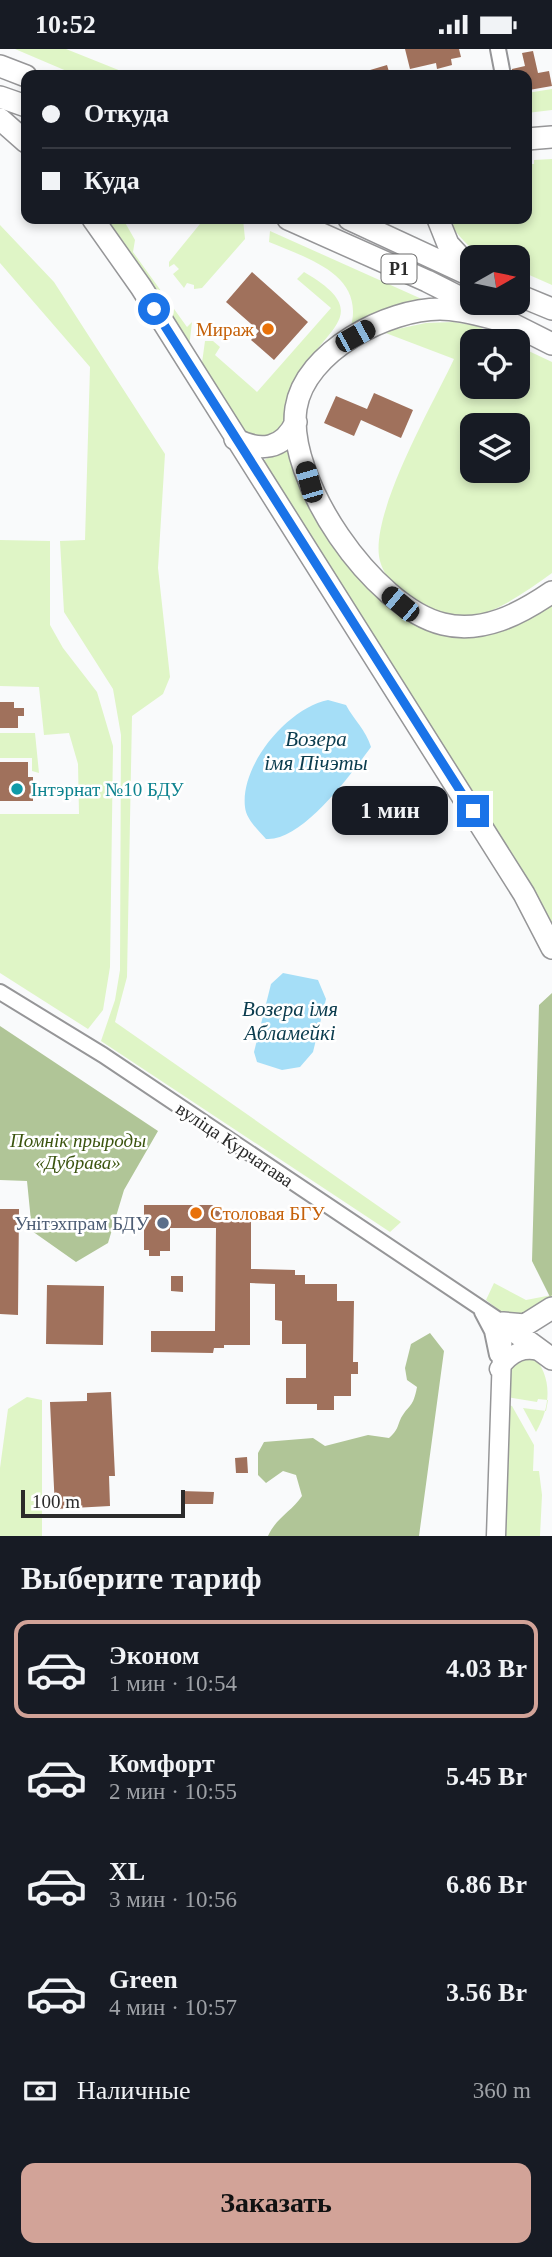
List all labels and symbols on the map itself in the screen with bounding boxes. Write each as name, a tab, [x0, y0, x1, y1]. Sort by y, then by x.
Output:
north arrow	[460, 245, 530, 315]
road number: Р1	[382, 254, 416, 283]
route start	[138, 293, 170, 325]
car	[332, 317, 379, 355]
place label: Мираж	[196, 319, 255, 340]
marker: Мираж	[260, 321, 276, 337]
car	[294, 459, 325, 505]
car	[378, 582, 423, 626]
water label: Возера імя Пічэты	[264, 727, 368, 775]
place label: Інтэрнат №10 БДУ	[31, 779, 184, 800]
marker: Інтэрнат №10 БДУ	[9, 781, 25, 797]
callout: 1 мин	[333, 787, 448, 835]
route end	[457, 795, 489, 827]
water label: Возера імя Абламейкі	[242, 997, 338, 1045]
street label: вуліца Курчатава	[172, 1098, 298, 1192]
park label: Помнік прыроды «Дубрава»	[9, 1130, 146, 1173]
place label: Столовая БГУ	[210, 1203, 325, 1224]
marker: Столовая БГУ	[188, 1205, 204, 1221]
place label: Унітэхпрам БДУ	[14, 1213, 150, 1234]
marker: Унітэхпрам БДУ	[155, 1215, 171, 1231]
scale bar	[21, 1487, 186, 1519]

